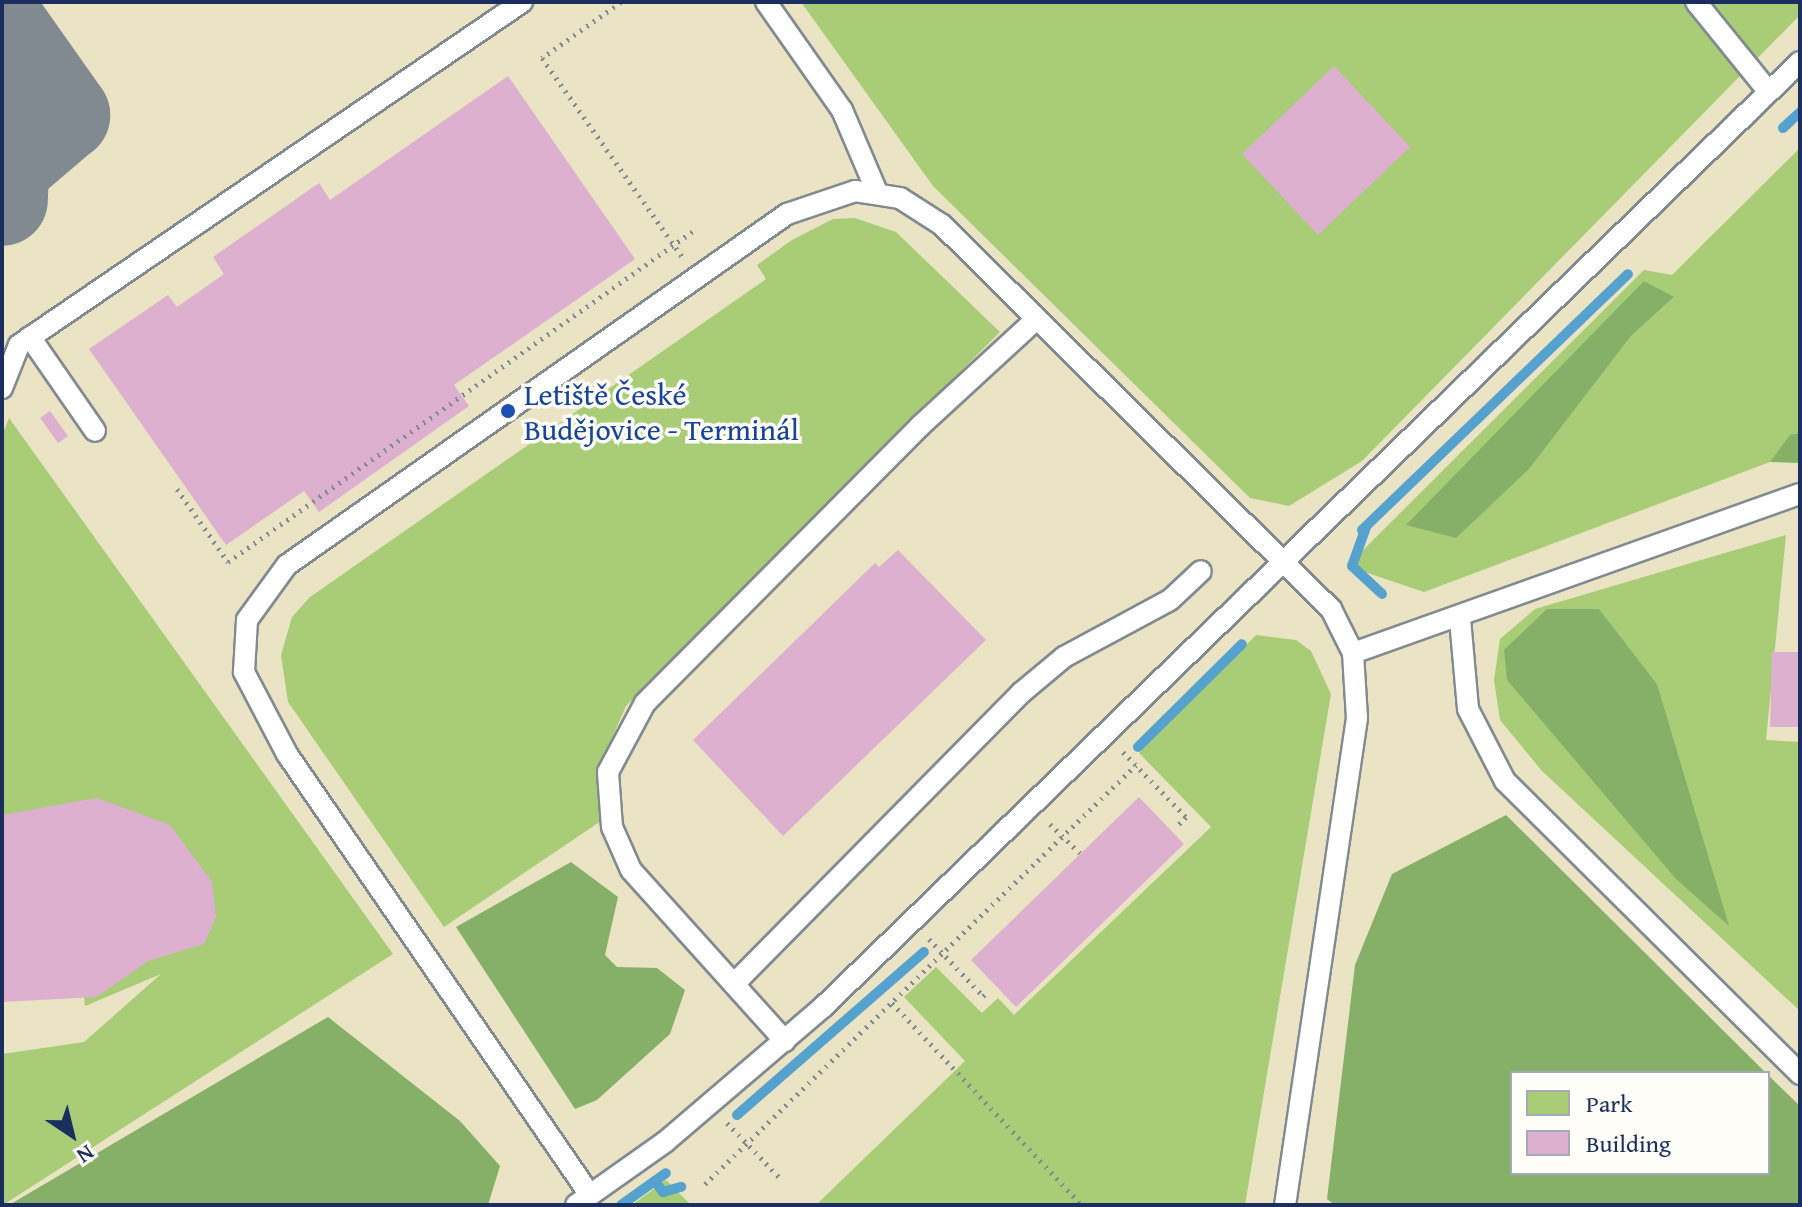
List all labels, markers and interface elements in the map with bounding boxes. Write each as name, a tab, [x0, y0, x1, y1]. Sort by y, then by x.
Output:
place label: Letiště České Budějovice - Terminál	[524, 376, 799, 446]
marker: Letiště České Budějovice - Terminál	[499, 402, 517, 420]
legend	[1510, 1071, 1770, 1175]
text: Park	[1586, 1086, 1632, 1121]
north arrow	[32, 1095, 112, 1175]
text: Building	[1586, 1126, 1671, 1161]
text: N	[71, 1137, 101, 1172]

